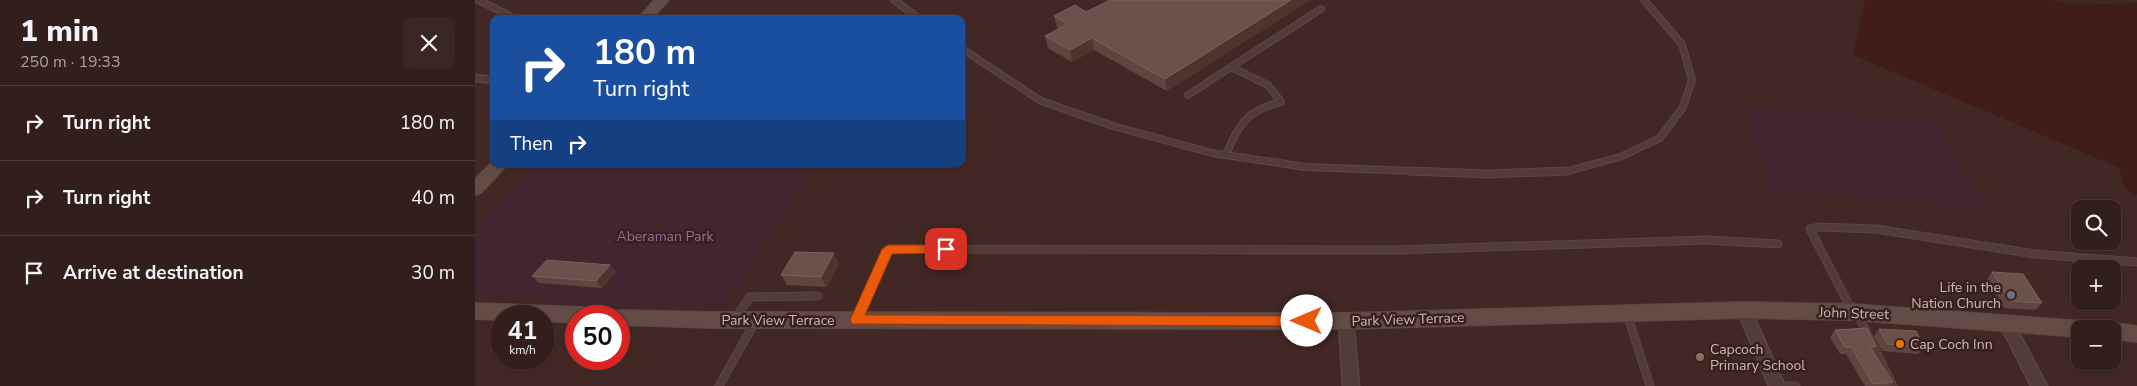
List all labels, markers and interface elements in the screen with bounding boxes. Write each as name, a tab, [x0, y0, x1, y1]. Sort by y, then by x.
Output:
text: 1 min	[20, 11, 99, 52]
button: close	[403, 17, 455, 69]
text: 180 m	[593, 29, 696, 76]
icon: right	[510, 35, 575, 100]
text: 250 m · 19:33	[20, 51, 121, 73]
text: Turn right	[593, 74, 689, 104]
icon: right	[20, 109, 48, 137]
text: Turn right	[63, 110, 150, 136]
text: 180 m	[400, 110, 455, 136]
icon: right	[563, 130, 591, 158]
text: Then	[510, 131, 553, 157]
icon: right	[20, 184, 48, 212]
text: Turn right	[63, 185, 150, 211]
text: 40 m	[411, 185, 455, 211]
map controls	[2071, 200, 2121, 370]
button: search	[2071, 200, 2121, 250]
park label: Aberaman Park	[616, 227, 715, 246]
pin	[925, 228, 967, 270]
icon: arrive	[932, 235, 960, 263]
icon: arrive	[20, 259, 48, 287]
text: Arrive at destination	[63, 260, 244, 286]
text: 30 m	[411, 260, 455, 286]
button: +	[2071, 260, 2121, 310]
place label: Life in the Nation Church	[1911, 278, 2001, 313]
marker: Life in the Nation Church	[2005, 289, 2017, 301]
position arrow	[1280, 294, 1332, 346]
street label: John Street	[1818, 303, 1889, 324]
speed limit sign: 50	[565, 305, 630, 370]
street label: Park View Terrace	[1351, 308, 1465, 331]
street label: Park View Terrace	[721, 311, 835, 330]
text: 41	[507, 314, 538, 348]
button: −	[2071, 320, 2121, 370]
place label: Cap Coch Inn	[1910, 335, 1993, 354]
marker: Cap Coch Inn	[1894, 338, 1906, 350]
place label: Capcoch Primary School	[1710, 340, 1806, 375]
text: km/h	[509, 342, 536, 358]
marker: Capcoch Primary School	[1694, 351, 1706, 363]

